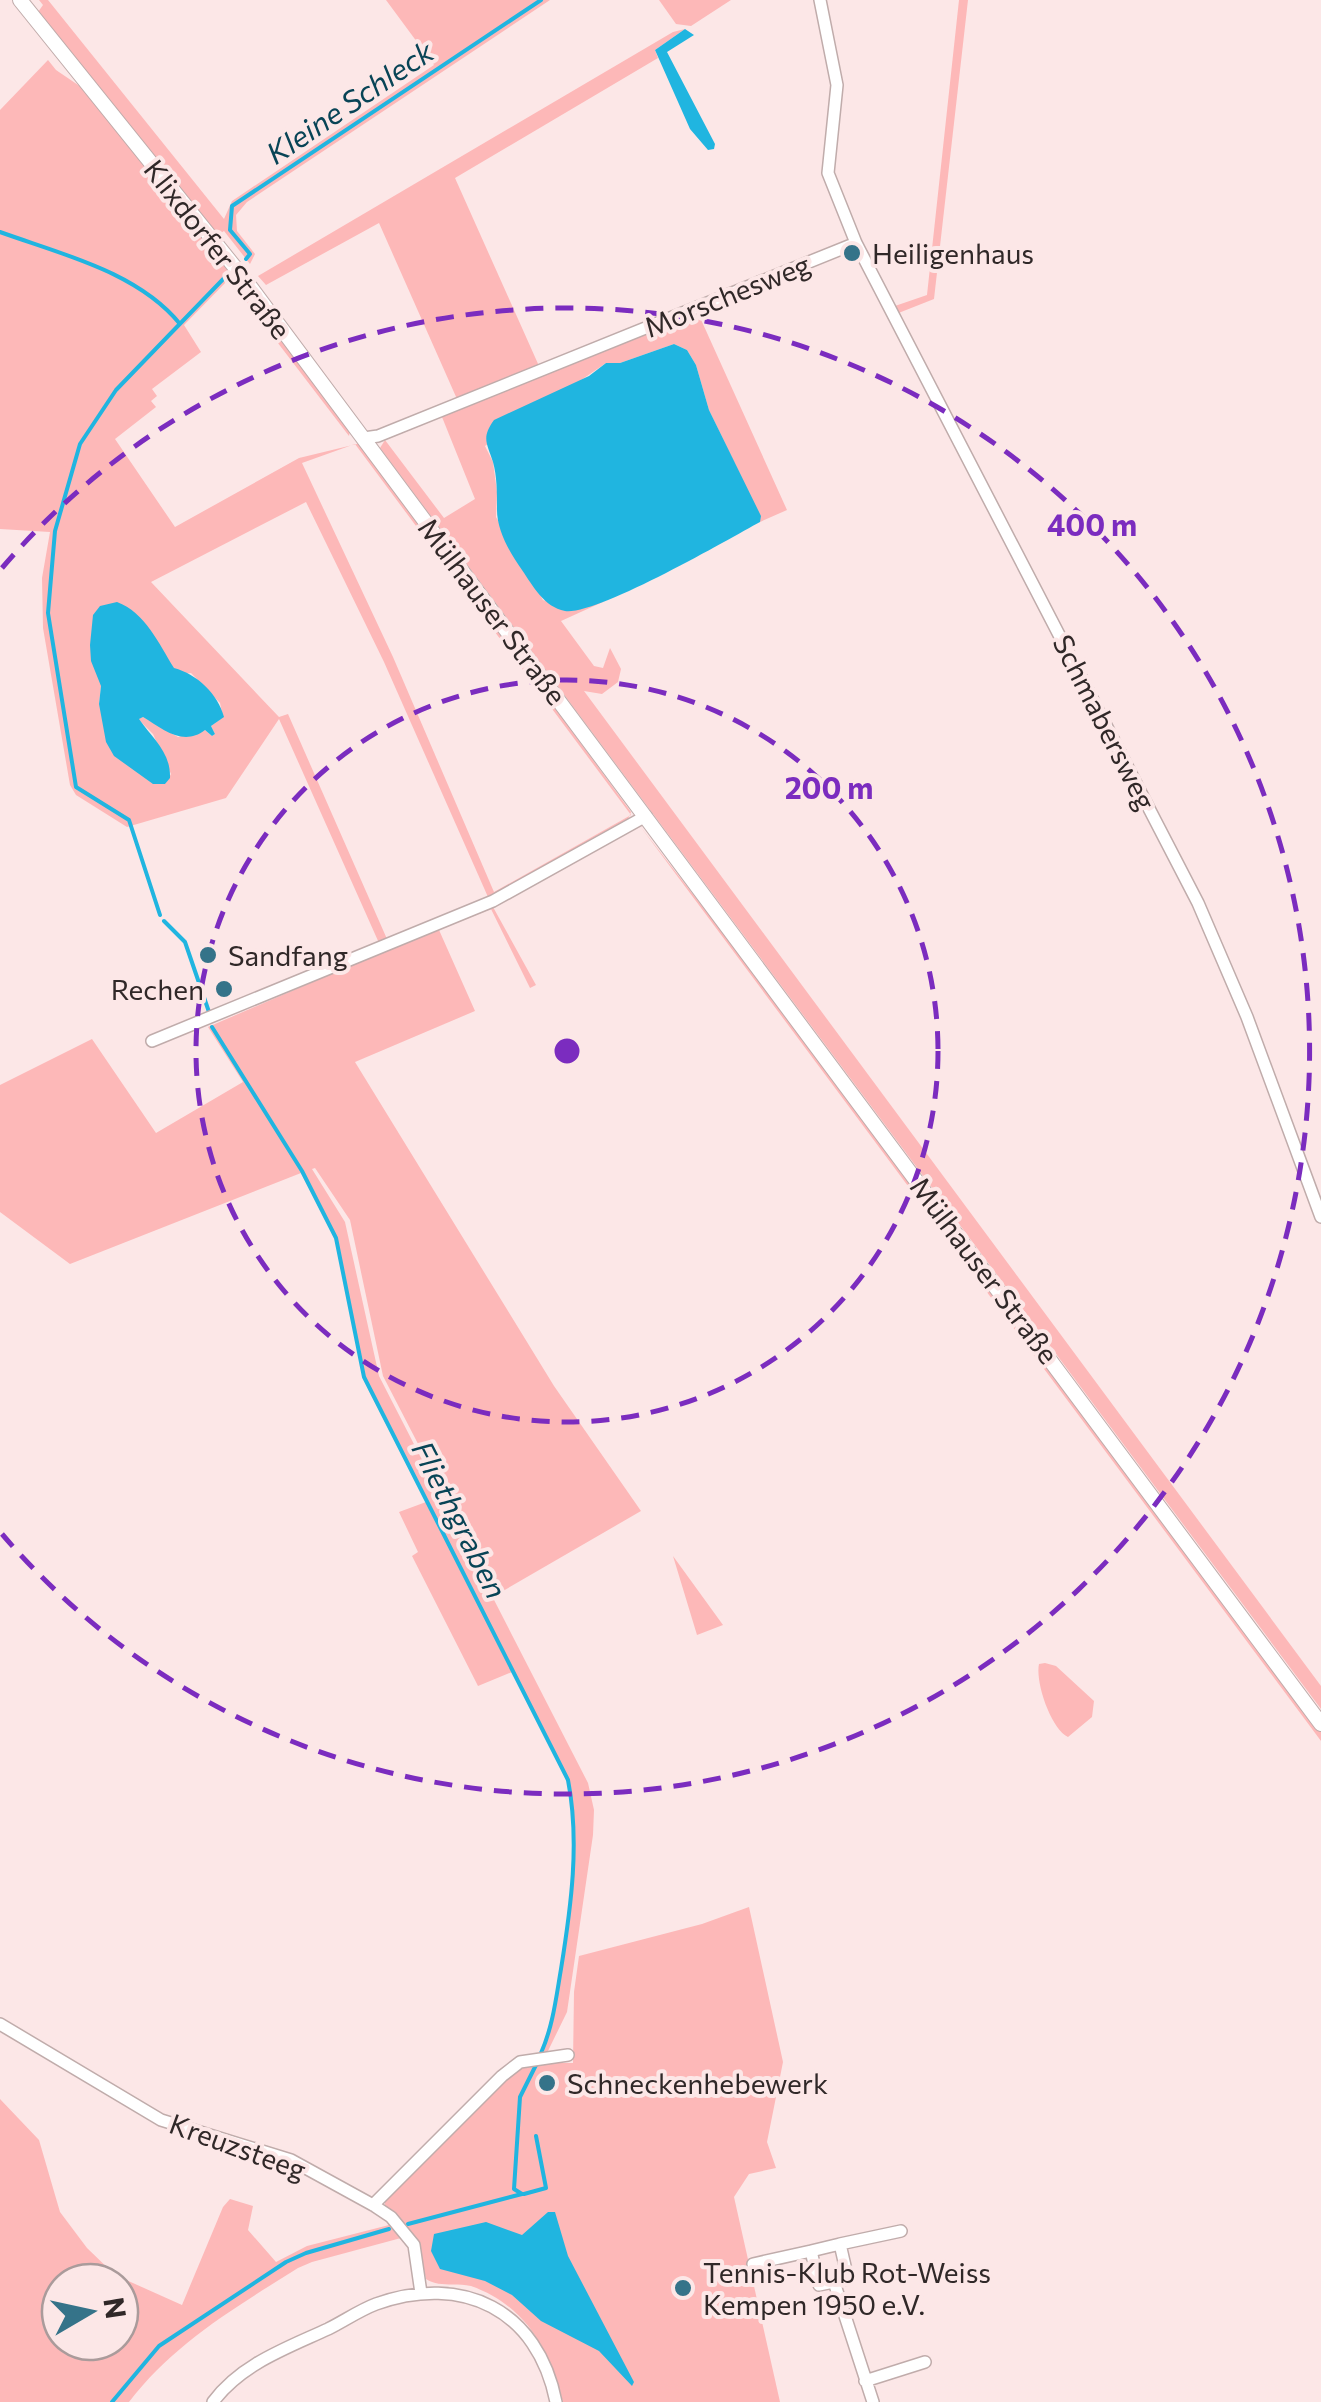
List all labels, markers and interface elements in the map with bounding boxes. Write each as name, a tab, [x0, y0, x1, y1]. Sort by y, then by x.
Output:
water label: Kleine Schleck	[258, 31, 440, 171]
street label: Klixdorfer Straße	[137, 153, 299, 345]
place label: Heiligenhaus	[872, 236, 1034, 270]
marker: Heiligenhaus	[841, 242, 863, 264]
street label: Morschesweg	[639, 246, 815, 344]
text: 400 m	[1047, 505, 1137, 542]
street label: Mülhauser Straße	[412, 511, 574, 711]
street label: Schmabersweg	[1046, 629, 1164, 815]
text: 200 m	[785, 768, 873, 805]
place label: Sandfang	[228, 938, 348, 972]
marker: Sandfang	[197, 944, 219, 966]
place label: Rechen	[111, 972, 204, 1006]
marker: Rechen	[213, 978, 235, 1000]
centre of rings	[549, 1033, 585, 1069]
street label: Mülhauser Straße	[904, 1170, 1066, 1370]
water label: Fliethgraben	[405, 1434, 517, 1604]
place label: Schneckenhebewerk	[567, 2066, 828, 2100]
marker: Schneckenhebewerk	[536, 2072, 558, 2094]
street label: Kreuzsteeg	[165, 2106, 311, 2186]
place label: Tennis-Klub Rot-Weiss Kempen 1950 e.V.	[703, 2255, 991, 2321]
north arrow	[40, 2262, 140, 2362]
marker: Tennis-Klub Rot-Weiss Kempen 1950 e.V.	[672, 2277, 694, 2299]
text: N	[97, 2295, 134, 2321]

